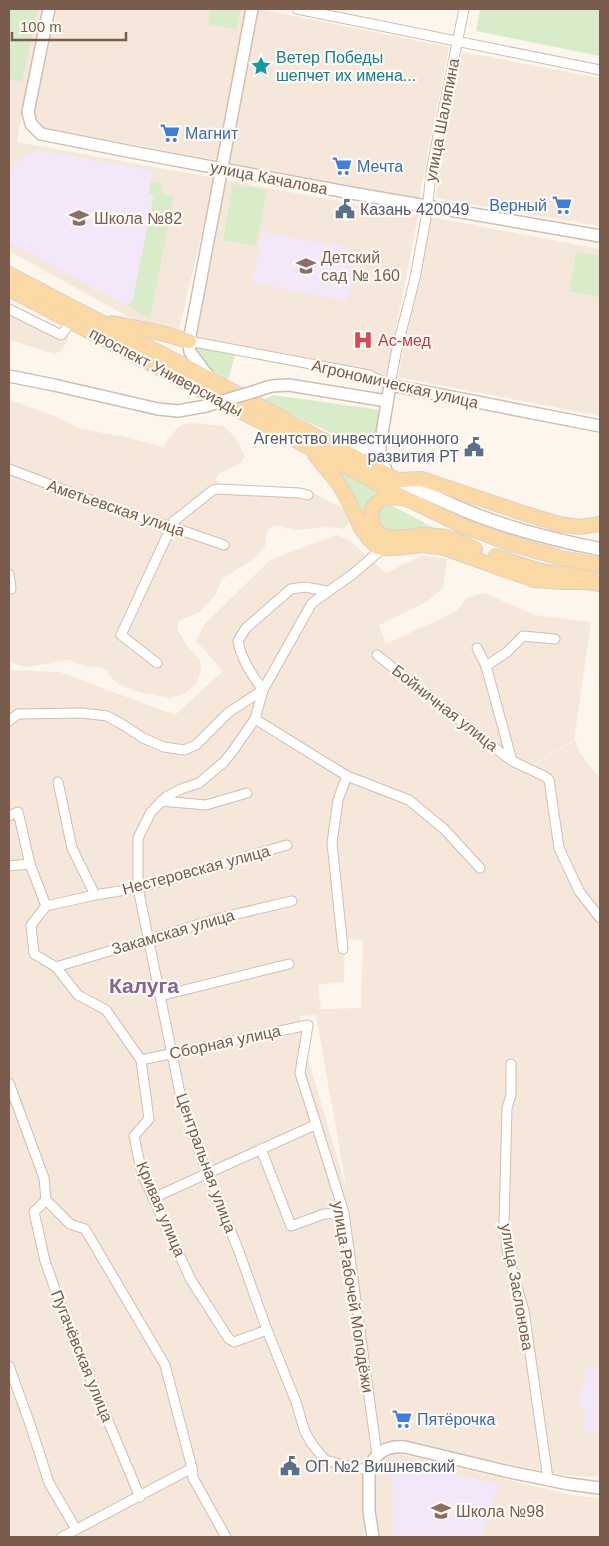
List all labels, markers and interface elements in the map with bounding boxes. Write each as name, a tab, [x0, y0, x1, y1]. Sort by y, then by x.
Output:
scale bar	[12, 10, 126, 42]
text: 100 m	[20, 18, 62, 35]
place label: Ветер Победы шепчет их имена...	[276, 49, 416, 84]
place icon: Ветер Победы шепчет их имена...	[250, 55, 272, 77]
street label: улица Шаляпина	[422, 57, 462, 183]
supermarket icon: Магнит	[159, 122, 181, 144]
place label: Магнит	[185, 125, 239, 142]
supermarket icon: Мечта	[331, 155, 353, 177]
street label: улица Качалова	[209, 158, 329, 198]
place label: Мечта	[357, 158, 403, 175]
supermarket icon: Верный	[551, 194, 573, 216]
place label: Верный	[489, 197, 547, 214]
public building icon: Казань 420049	[334, 198, 356, 220]
place label: Казань 420049	[360, 201, 469, 218]
school or university icon: Школа №82	[68, 207, 90, 229]
place label: Школа №82	[94, 210, 182, 227]
place label: Детский сад № 160	[321, 249, 400, 284]
school or university icon: Детский сад № 160	[295, 255, 317, 277]
street label: проспект Универсиады	[87, 324, 245, 420]
hospital icon: Ас-мед	[352, 329, 374, 351]
place label: Ас-мед	[378, 332, 432, 349]
street label: Агрономическая улица	[310, 357, 480, 411]
place label: Агентство инвестиционного развития РТ	[254, 430, 459, 465]
public building icon: Агентство инвестиционного развития РТ	[463, 436, 485, 458]
street label: Аметьевская улица	[45, 476, 187, 540]
street label: Бойничная улица	[389, 662, 501, 755]
street label: Нестеровская улица	[120, 842, 272, 898]
street label: Закамская улица	[110, 906, 237, 958]
district label: Калуга	[109, 974, 179, 997]
street label: Сборная улица	[168, 1022, 282, 1062]
street label: Центральная улица	[173, 1091, 239, 1235]
street label: Кривая улица	[133, 1159, 189, 1259]
street label: улица Рабочей Молодёжи	[329, 1200, 377, 1394]
street label: улица Заслонова	[497, 1222, 537, 1352]
street label: Пугачёвская улица	[48, 1288, 116, 1424]
supermarket icon: Пятёрочка	[391, 1408, 413, 1430]
place label: Пятёрочка	[417, 1411, 496, 1428]
public building icon: ОП №2 Вишневский	[279, 1455, 301, 1477]
place label: ОП №2 Вишневский	[305, 1458, 455, 1475]
school or university icon: Школа №98	[430, 1500, 452, 1522]
place label: Школа №98	[456, 1503, 544, 1520]

